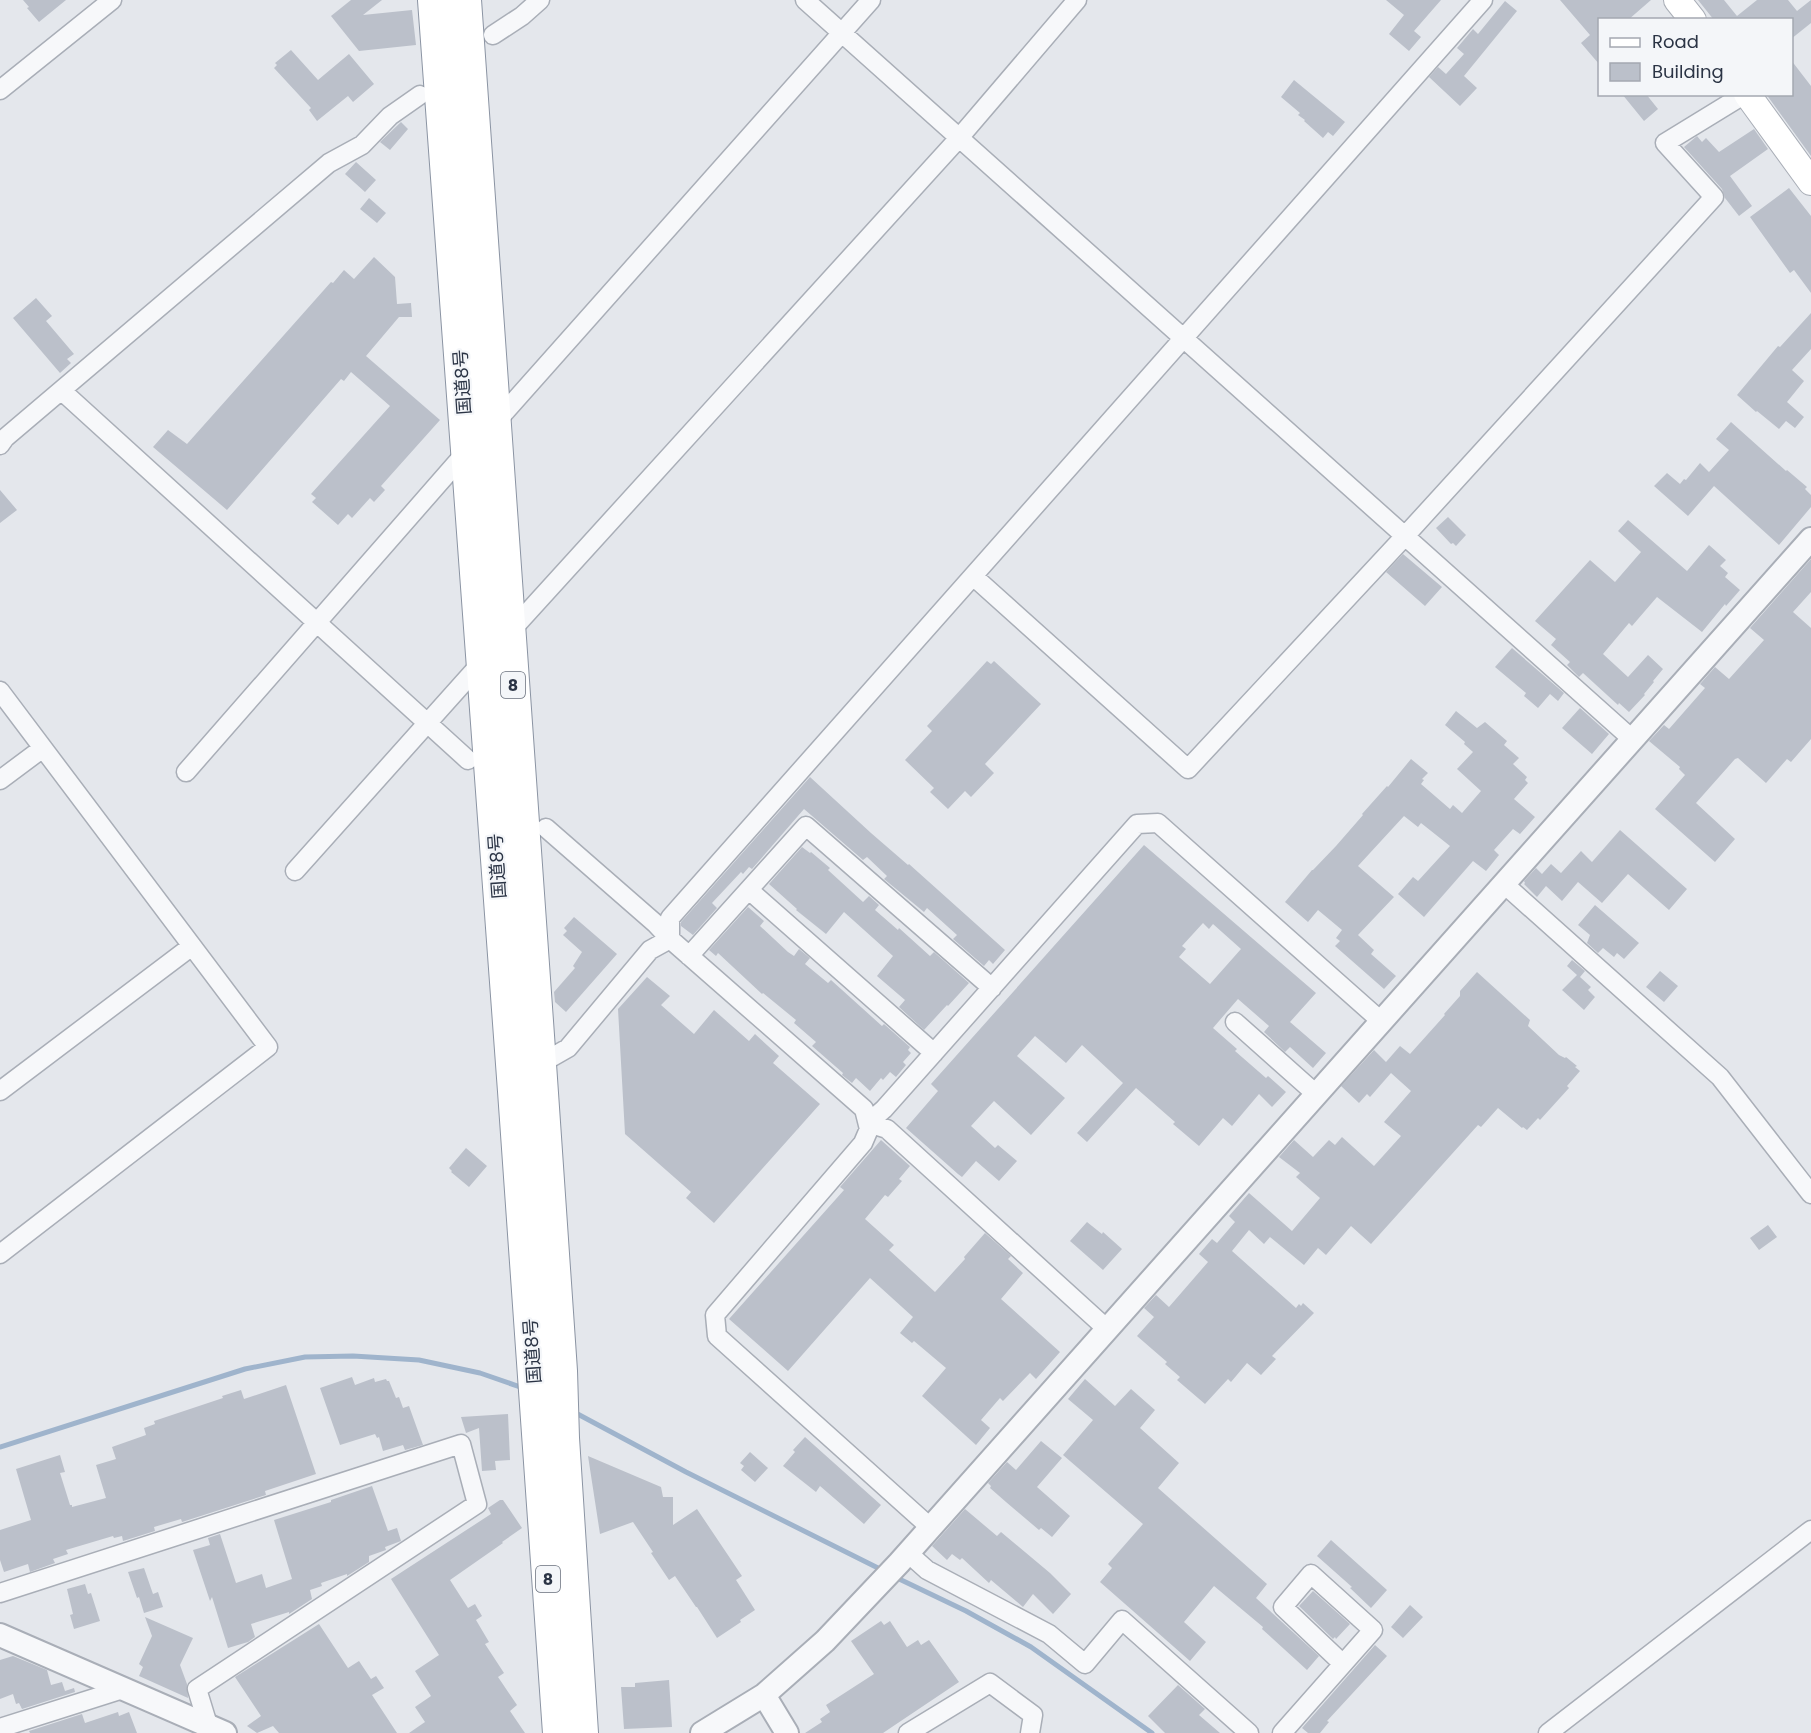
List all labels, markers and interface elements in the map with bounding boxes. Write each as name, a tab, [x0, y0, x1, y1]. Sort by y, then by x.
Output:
legend	[1598, 18, 1793, 96]
text: Road	[1652, 29, 1699, 54]
text: Building	[1652, 59, 1724, 84]
street label: 国道8号	[447, 349, 477, 415]
road number: 8	[501, 672, 525, 698]
street label: 国道8号	[482, 833, 512, 899]
street label: 国道8号	[517, 1318, 547, 1384]
road number: 8	[536, 1566, 560, 1592]

